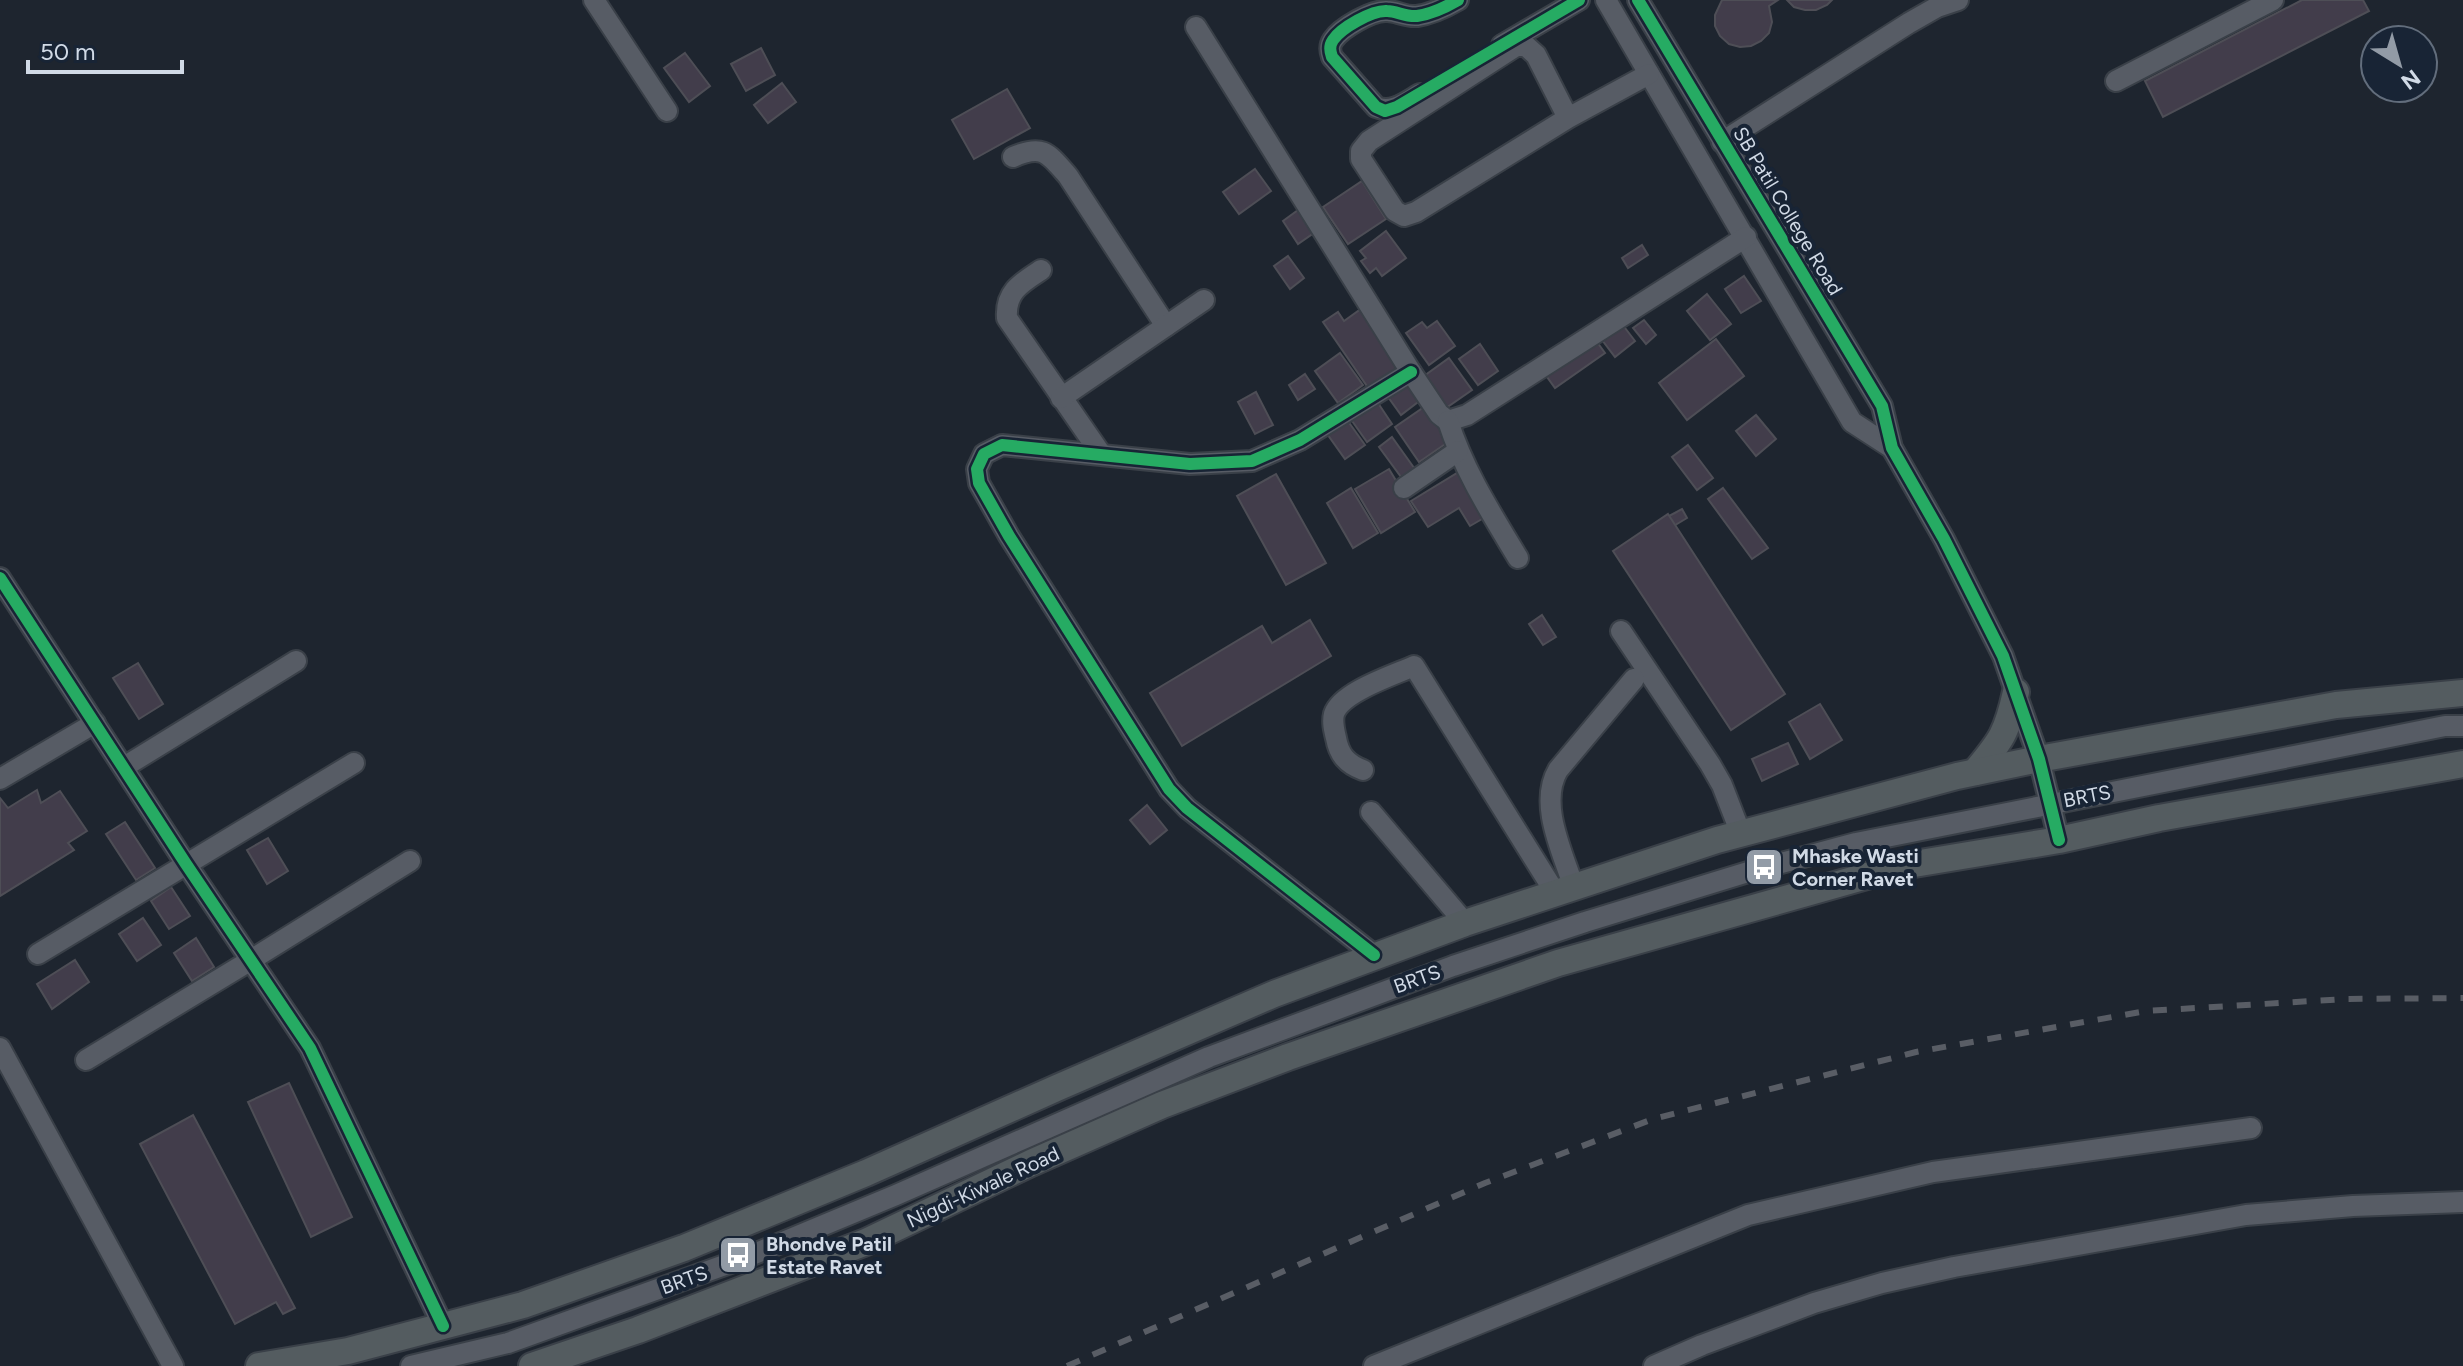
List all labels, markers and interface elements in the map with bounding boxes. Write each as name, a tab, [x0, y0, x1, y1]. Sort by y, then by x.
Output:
scale bar	[28, 24, 182, 74]
north arrow	[2359, 24, 2439, 104]
text: 50 m	[40, 37, 96, 66]
text: N	[2396, 64, 2426, 95]
street label: SB Patil College Road	[1728, 123, 1848, 299]
street label: BRTS	[2061, 780, 2113, 812]
place label: Mhaske Wasti Corner Ravet	[1792, 844, 1919, 891]
bus stop icon: Mhaske Wasti Corner Ravet	[1743, 846, 1785, 888]
street label: BRTS	[1390, 960, 1444, 998]
street label: Nigdi-Kiwale Road	[903, 1141, 1063, 1233]
place label: Bhondve Patil Estate Ravet	[766, 1232, 892, 1279]
bus stop icon: Bhondve Patil Estate Ravet	[717, 1234, 759, 1276]
street label: BRTS	[657, 1261, 711, 1299]

